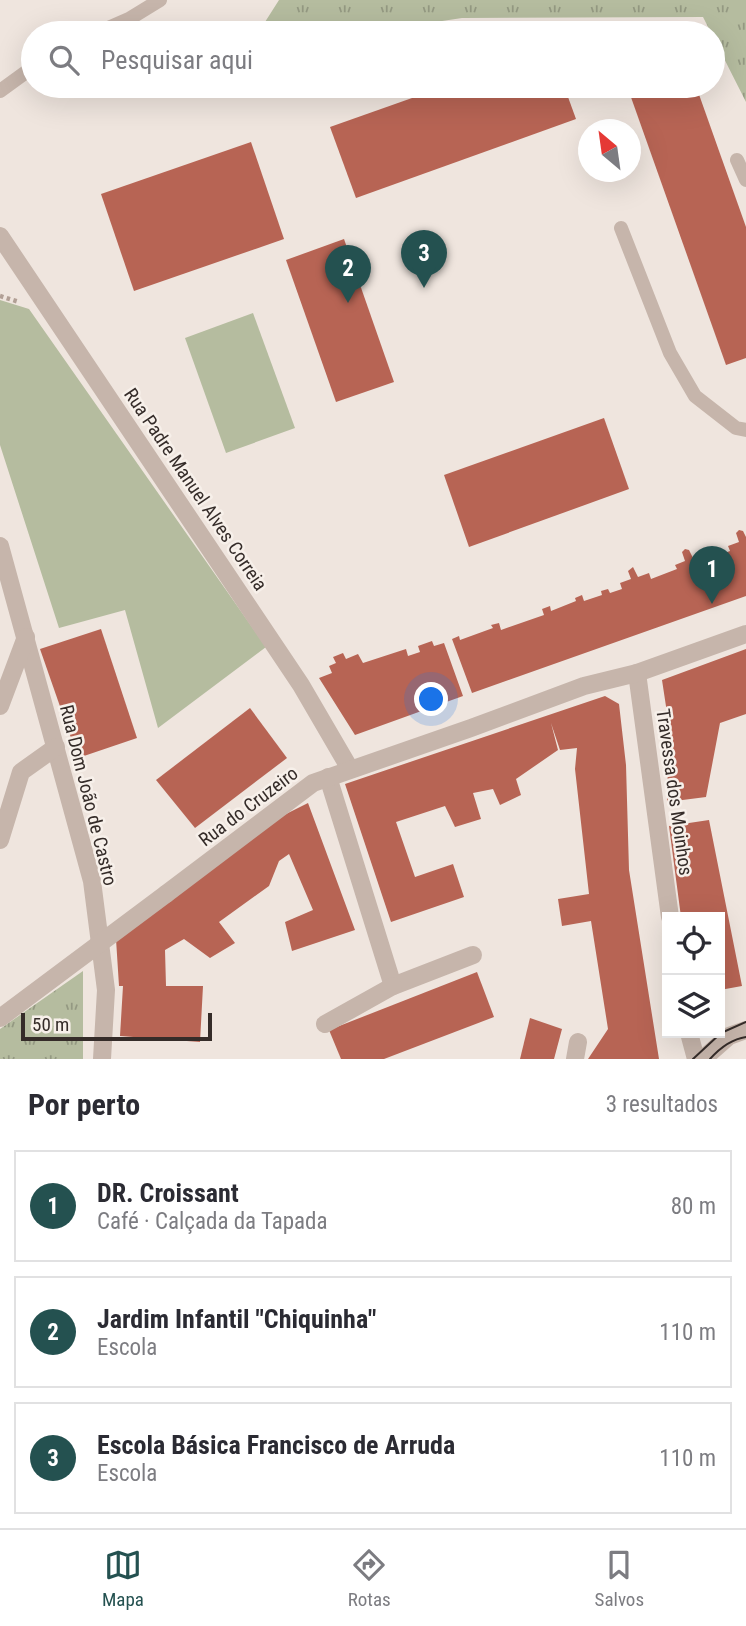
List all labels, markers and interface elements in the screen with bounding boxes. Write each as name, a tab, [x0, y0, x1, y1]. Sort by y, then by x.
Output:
search box	[21, 21, 725, 98]
icon: search	[45, 41, 83, 79]
text: Pesquisar aqui	[101, 45, 253, 75]
north arrow	[578, 119, 641, 182]
pin: 3	[401, 230, 447, 288]
pin: 2	[325, 245, 371, 303]
street label: Rua Padre Manuel Alves Correia	[119, 384, 272, 595]
pin: 1	[689, 546, 735, 604]
your location	[414, 682, 448, 716]
street label: Rua Dom João de Castro	[55, 702, 122, 888]
street label: Travessa dos Moinhos	[651, 707, 698, 877]
street label: Rua do Cruzeiro	[194, 762, 303, 851]
map controls	[662, 912, 725, 1038]
button: locate	[662, 912, 725, 975]
button: layers	[662, 975, 725, 1038]
scale bar	[21, 1010, 212, 1042]
text: 50 m	[32, 1013, 69, 1036]
text: Por perto	[28, 1087, 140, 1122]
text: 3 resultados	[606, 1091, 718, 1118]
text: DR. Croissant	[97, 1178, 239, 1208]
text: 1	[47, 1193, 59, 1220]
text: 80 m	[671, 1193, 716, 1220]
text: Café · Calçada da Tapada	[97, 1208, 327, 1235]
text: Jardim Infantil "Chiquinha"	[97, 1304, 376, 1334]
text: 2	[47, 1319, 59, 1346]
text: 110 m	[659, 1319, 716, 1346]
text: Escola	[97, 1334, 157, 1361]
text: Escola Básica Francisco de Arruda	[97, 1430, 455, 1460]
text: 3	[47, 1445, 59, 1472]
text: 110 m	[659, 1445, 716, 1472]
text: Escola	[97, 1460, 157, 1487]
tab: Mapa	[102, 1546, 144, 1611]
tab: Rotas	[348, 1546, 391, 1611]
tab: Salvos	[595, 1546, 644, 1611]

